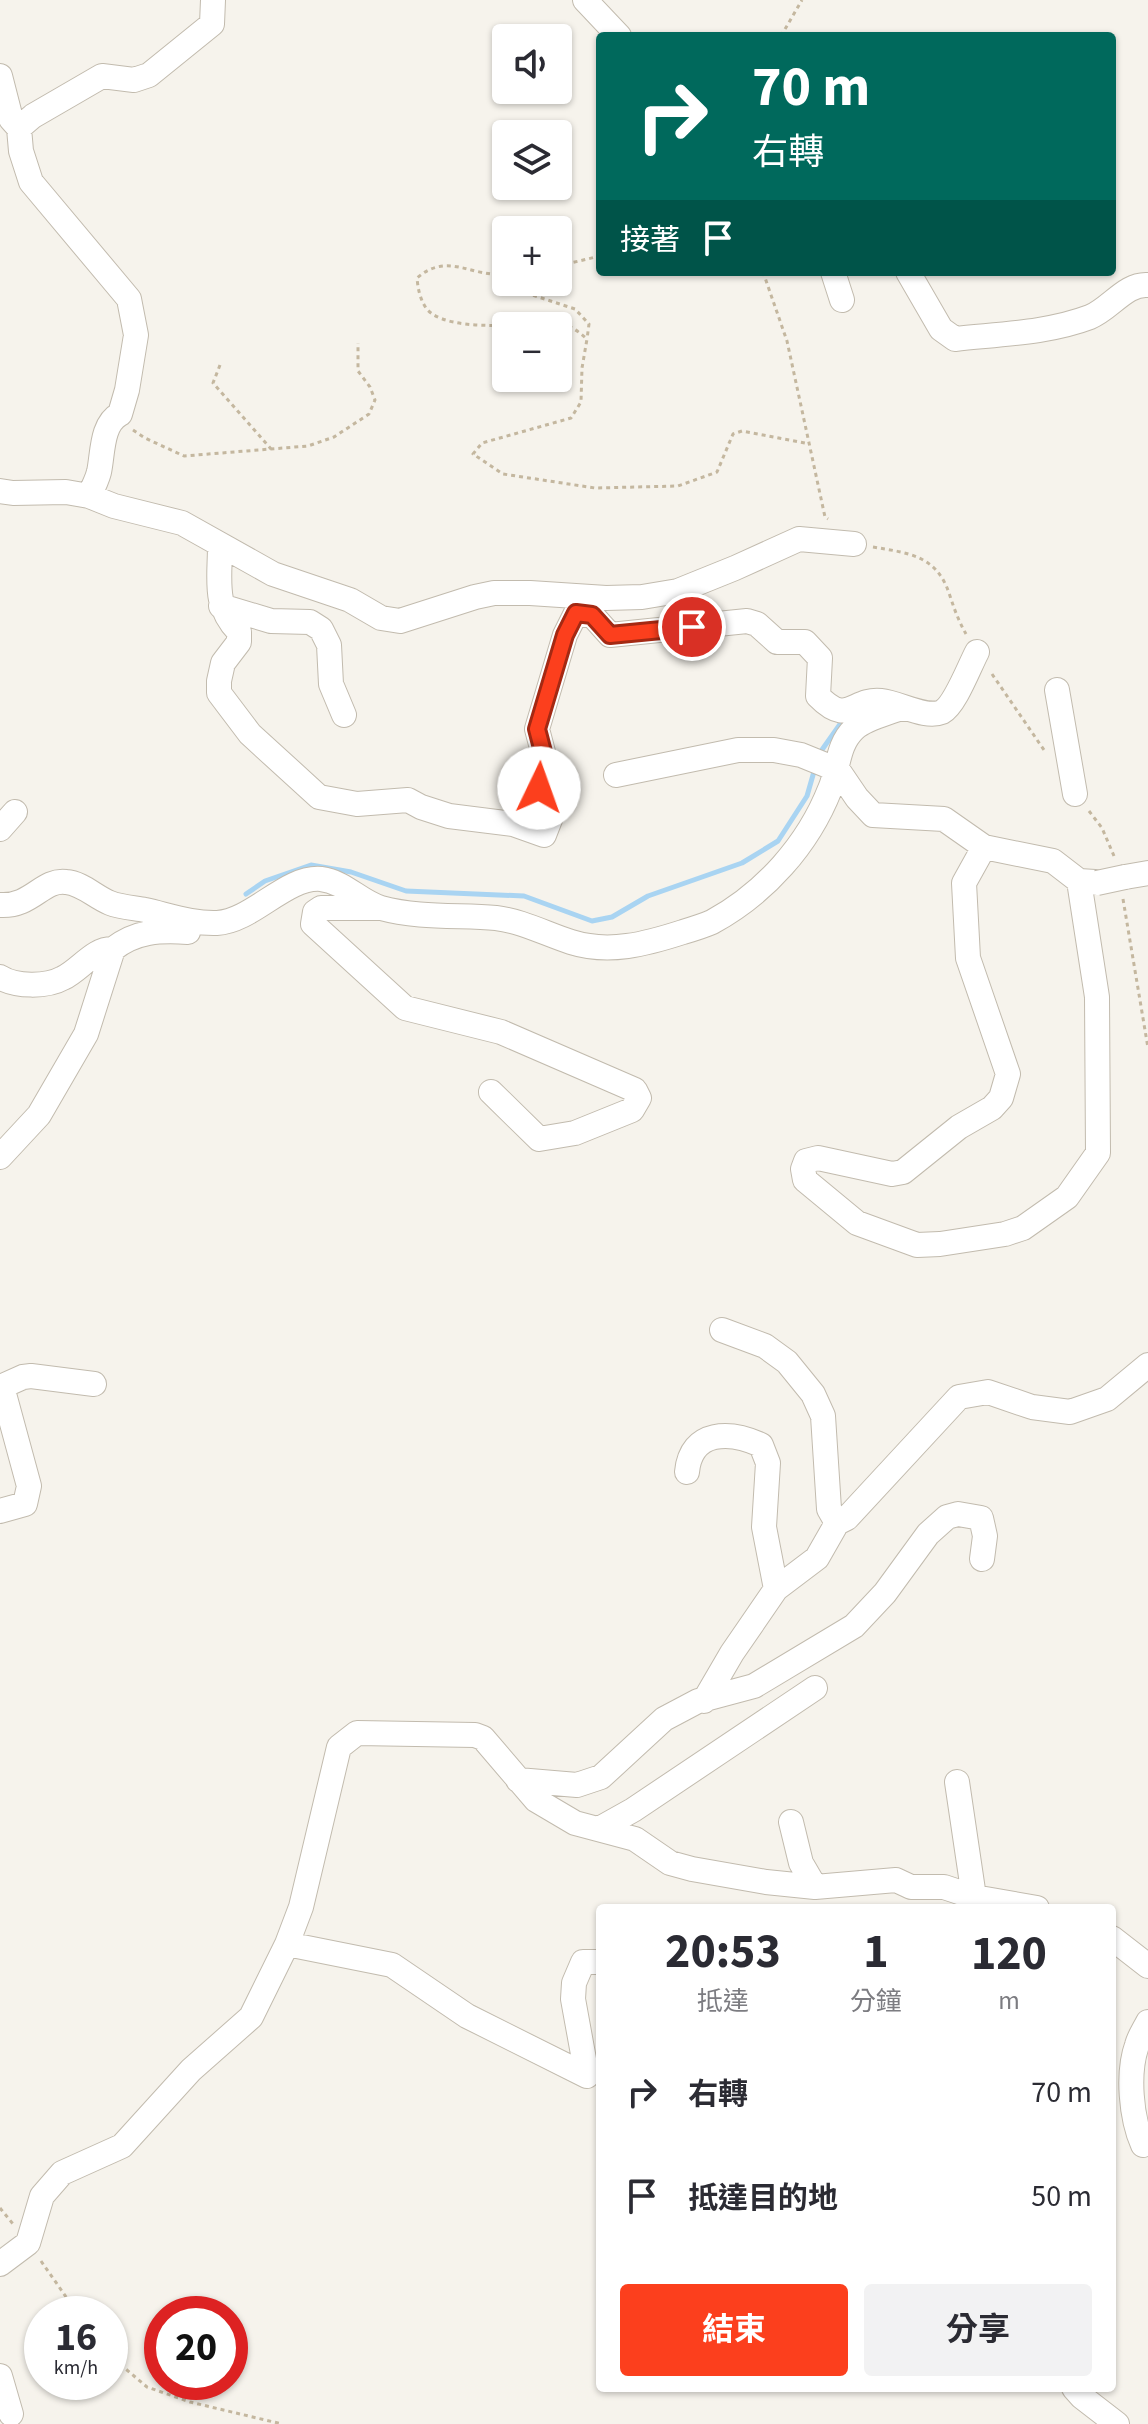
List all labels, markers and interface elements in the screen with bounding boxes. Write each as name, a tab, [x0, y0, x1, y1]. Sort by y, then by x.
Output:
map controls	[492, 24, 572, 392]
button: sound	[492, 24, 572, 104]
text: 70 m	[752, 48, 870, 127]
icon: right	[620, 64, 724, 168]
button: layers	[492, 120, 572, 200]
text: 右轉	[752, 127, 824, 178]
button: +	[492, 216, 572, 296]
icon: arrive	[696, 216, 740, 260]
text: 接著	[620, 219, 680, 262]
button: −	[492, 312, 572, 392]
pin	[658, 593, 726, 661]
icon: arrive	[670, 605, 714, 649]
position arrow	[497, 746, 581, 830]
text: 20:53	[665, 1918, 781, 1986]
text: 1	[863, 1918, 889, 1986]
text: 120	[971, 1920, 1047, 1988]
text: m	[998, 1982, 1020, 2019]
text: 抵達	[697, 1983, 749, 2020]
text: 分鐘	[850, 1983, 902, 2020]
icon: right	[620, 2070, 664, 2114]
text: 70 m	[1031, 2071, 1092, 2114]
text: 右轉	[688, 2073, 748, 2116]
icon: arrive	[620, 2174, 664, 2218]
text: 50 m	[1031, 2175, 1092, 2218]
text: 抵達目的地	[688, 2177, 838, 2220]
button: 結束	[620, 2284, 848, 2376]
button: 分享	[864, 2284, 1092, 2376]
speed limit sign: 20	[144, 2296, 248, 2400]
text: 16	[55, 2309, 97, 2366]
text: km/h	[54, 2354, 98, 2382]

